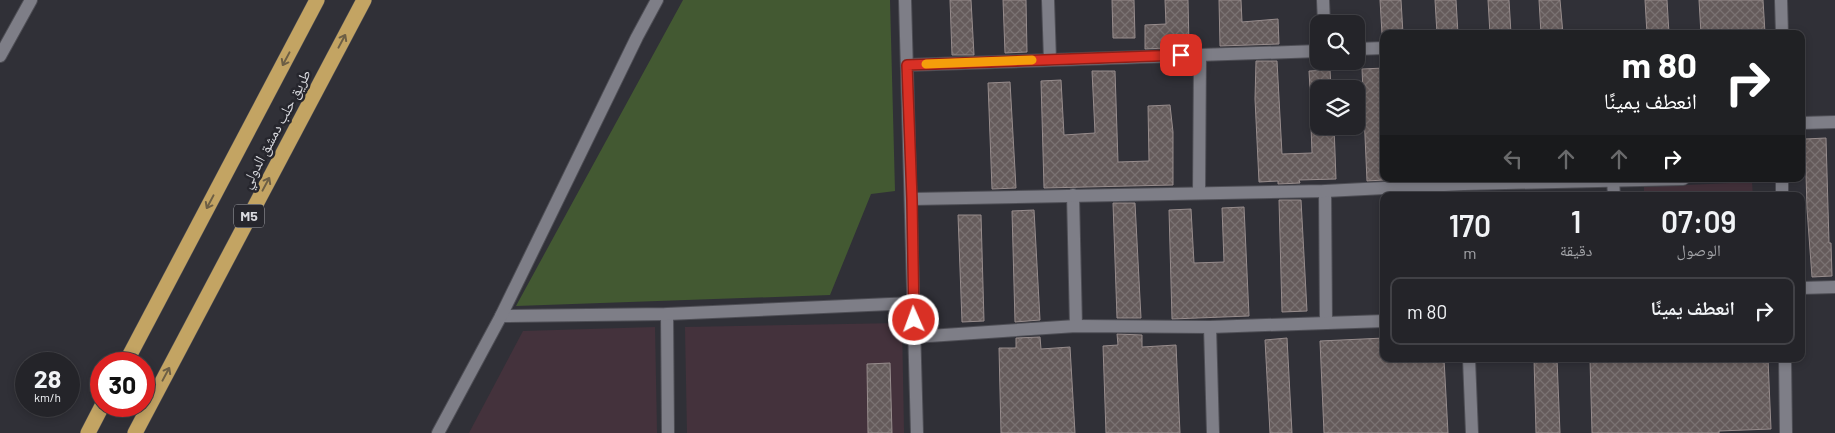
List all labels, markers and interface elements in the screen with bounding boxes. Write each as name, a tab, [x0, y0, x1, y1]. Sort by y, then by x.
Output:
map controls	[1310, 15, 1365, 135]
button: search	[1310, 15, 1365, 70]
one-way arrow	[337, 33, 347, 48]
pin	[1160, 34, 1202, 76]
icon: arrive	[1167, 41, 1195, 69]
text: 80 m	[1622, 43, 1697, 85]
icon: right	[1715, 50, 1780, 115]
one-way arrow	[281, 51, 291, 66]
street label: طريق حلب دمشق الدولي	[236, 66, 318, 193]
button: layers	[1310, 80, 1365, 135]
text: انعطف يمينًا	[1604, 87, 1697, 113]
icon: left	[1499, 145, 1527, 173]
icon: ahead	[1552, 145, 1580, 173]
icon: ahead	[1605, 145, 1633, 173]
icon: right	[1658, 145, 1686, 173]
one-way arrow	[261, 177, 271, 192]
one-way arrow	[205, 194, 214, 209]
text: 1	[1571, 203, 1581, 239]
text: 07:09	[1661, 203, 1736, 239]
road number: M5	[234, 205, 264, 228]
text: 170	[1449, 207, 1491, 243]
text: دقيقة	[1560, 240, 1592, 259]
text: الوصول	[1677, 240, 1721, 259]
text: m	[1463, 243, 1477, 262]
position arrow	[887, 293, 939, 345]
text: انعطف يمينًا	[1651, 296, 1735, 319]
icon: right	[1750, 297, 1778, 325]
text: 80 m	[1407, 300, 1447, 323]
speed limit sign: 30	[90, 352, 155, 417]
text: 28	[34, 363, 61, 393]
one-way arrow	[161, 367, 171, 382]
text: km/h	[34, 390, 61, 404]

